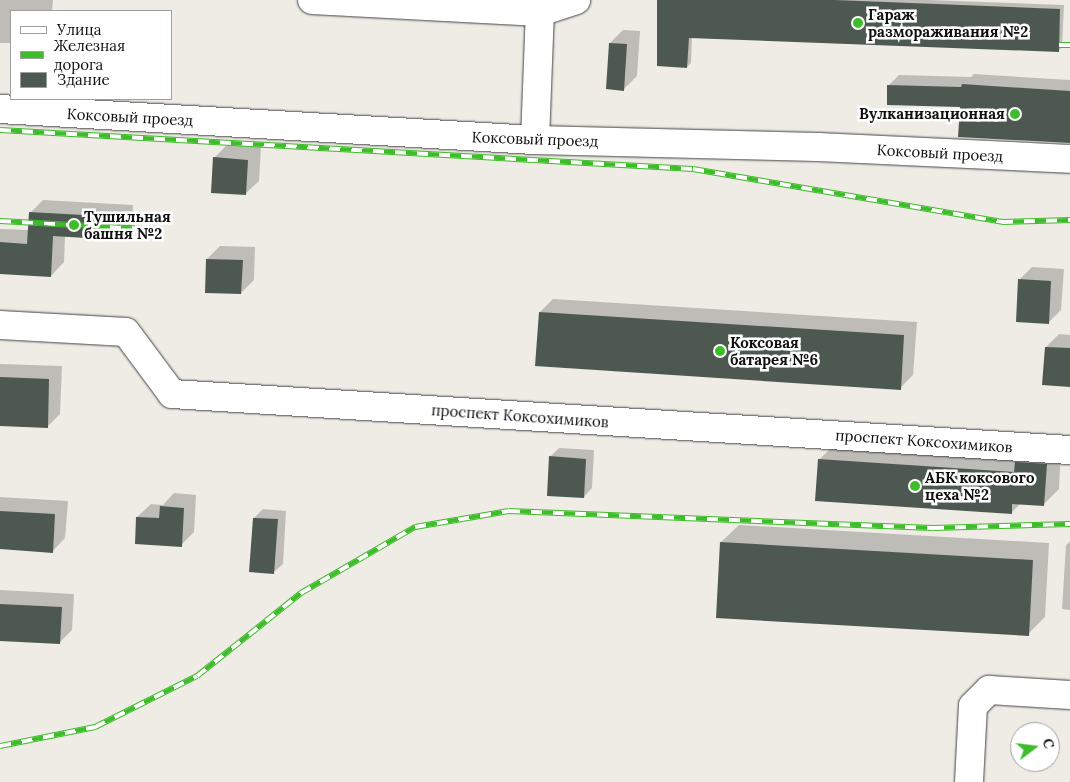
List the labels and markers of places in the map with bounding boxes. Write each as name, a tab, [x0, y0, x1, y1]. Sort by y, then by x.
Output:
place label: Гараж размораживания №2	[868, 5, 1028, 40]
marker: Гараж размораживания №2	[852, 17, 864, 29]
place label: Вулканизационная	[859, 105, 1005, 123]
marker: Вулканизационная	[1009, 108, 1021, 120]
place label: Тушильная башня №2	[84, 207, 171, 242]
marker: Тушильная башня №2	[68, 219, 80, 231]
place label: Коксовая батарея №6	[730, 333, 818, 368]
marker: Коксовая батарея №6	[714, 345, 726, 357]
place label: АБК коксового цеха №2	[925, 468, 1034, 503]
marker: АБК коксового цеха №2	[909, 480, 921, 492]

